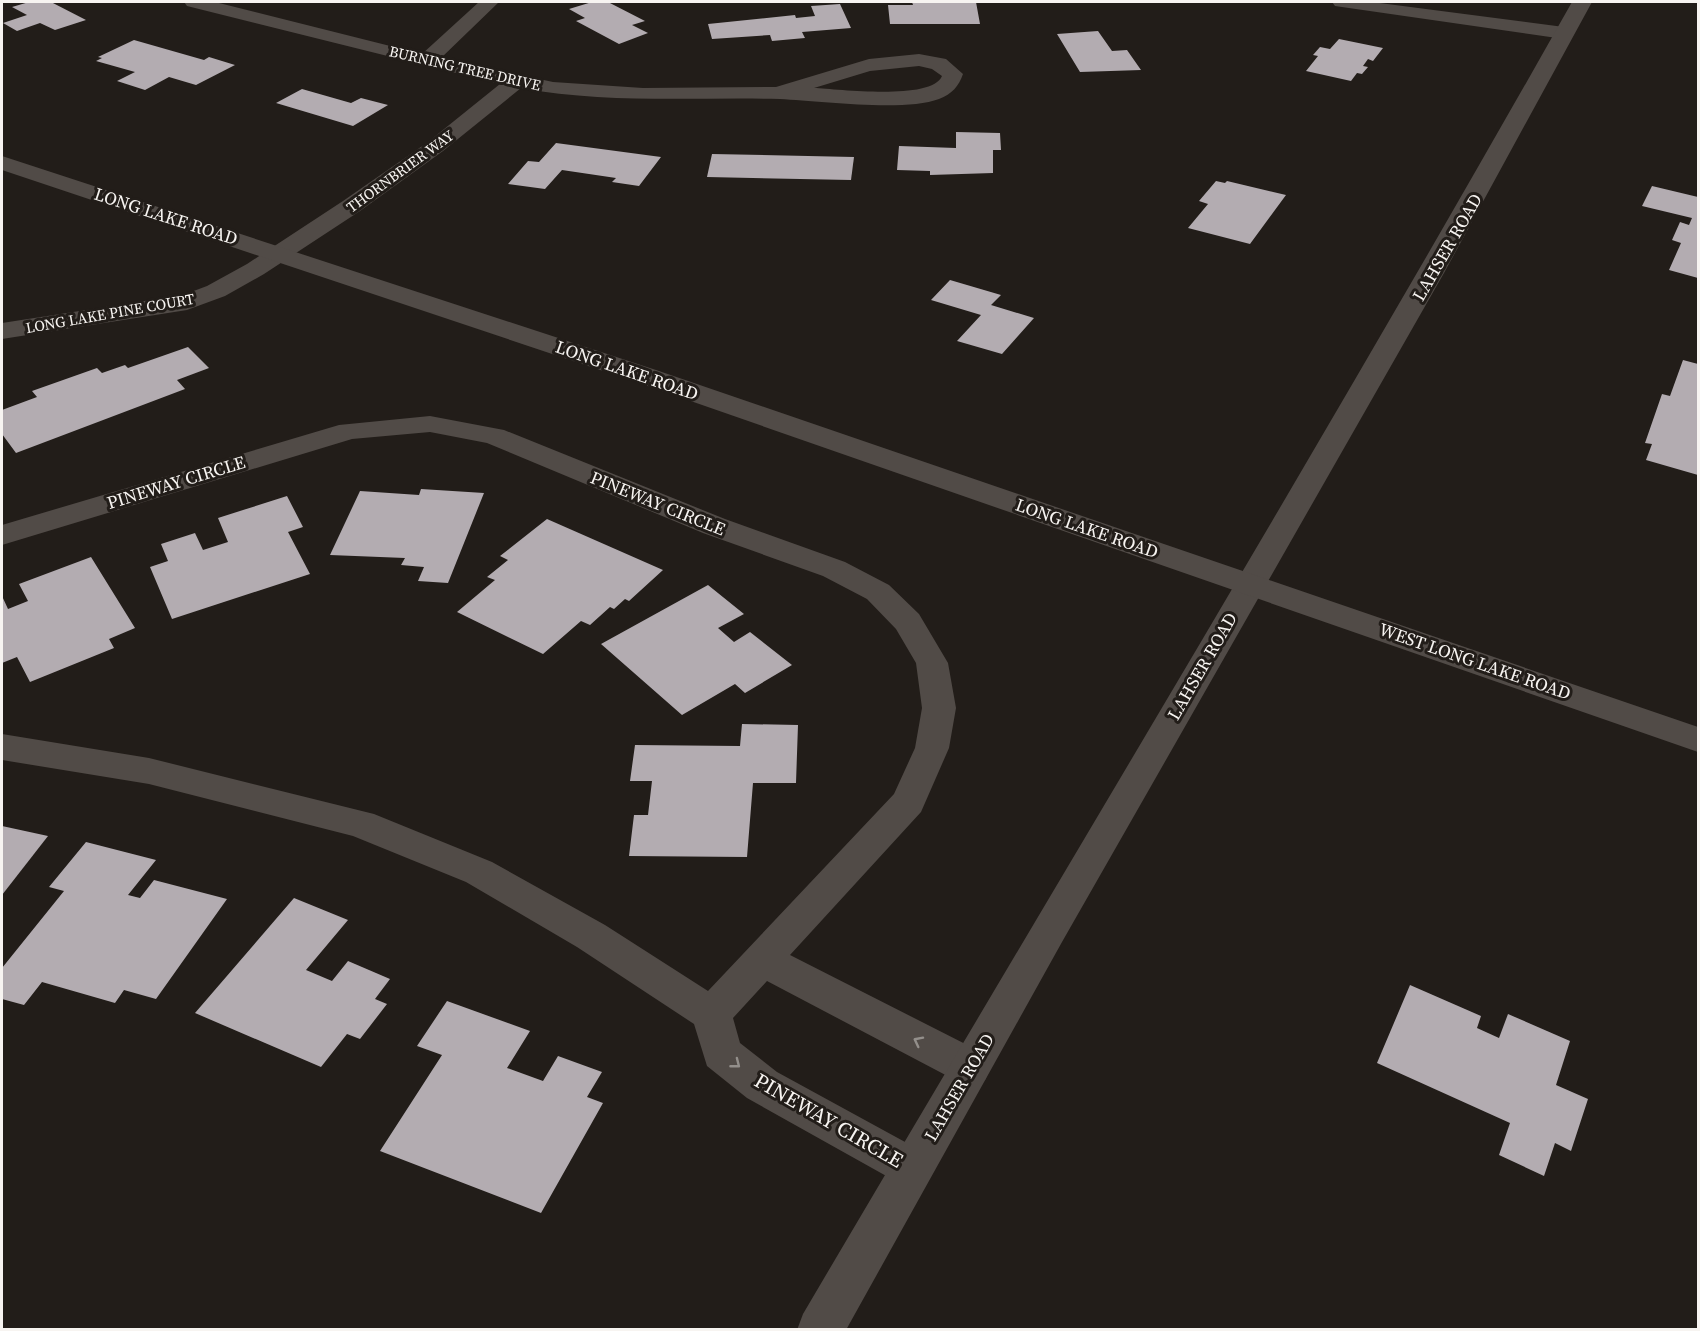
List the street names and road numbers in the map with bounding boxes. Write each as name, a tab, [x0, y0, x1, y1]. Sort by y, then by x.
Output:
street label: BURNING TREE DRIVE	[387, 40, 543, 96]
street label: THORNBRIER WAY	[342, 124, 459, 217]
street label: LONG LAKE ROAD	[91, 181, 241, 251]
street label: LAHSER ROAD	[1406, 189, 1488, 305]
street label: LONG LAKE PINE COURT	[24, 288, 196, 338]
street label: LONG LAKE ROAD	[552, 334, 702, 406]
street label: PINEWAY CIRCLE	[104, 449, 248, 515]
street label: PINEWAY CIRCLE	[587, 465, 729, 542]
street label: LONG LAKE ROAD	[1012, 492, 1162, 564]
street label: LAHSER ROAD	[1161, 608, 1243, 724]
street label: WEST LONG LAKE ROAD	[1376, 616, 1574, 706]
street label: LAHSER ROAD	[918, 1029, 1000, 1145]
street label: PINEWAY CIRCLE	[749, 1066, 909, 1174]

